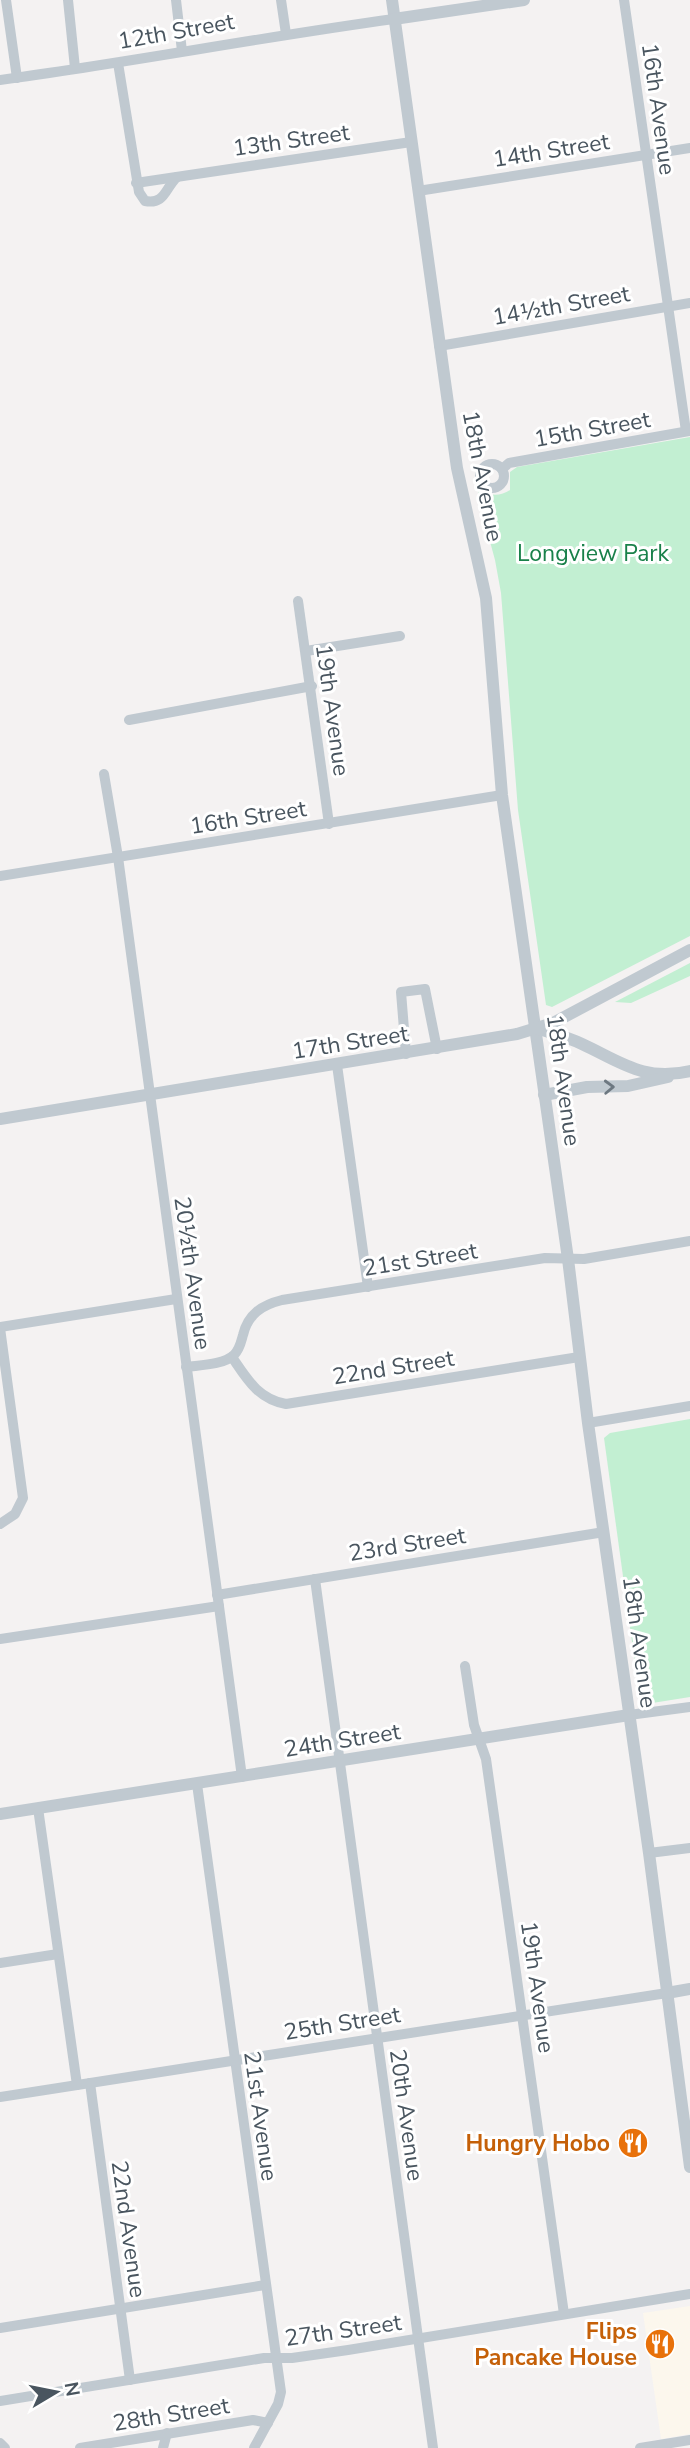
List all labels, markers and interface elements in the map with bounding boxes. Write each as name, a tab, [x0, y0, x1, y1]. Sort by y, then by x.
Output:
street label: 12th Street	[116, 6, 238, 57]
street label: 16th Avenue	[634, 41, 683, 177]
street label: 13th Street	[231, 117, 352, 164]
street label: 14th Street	[491, 126, 612, 175]
street label: 14½th Street	[490, 278, 633, 333]
street label: 15th Street	[532, 404, 654, 455]
street label: 18th Avenue	[455, 408, 510, 544]
park label: Longview Park	[517, 538, 670, 569]
street label: 19th Avenue	[308, 642, 357, 778]
street label: 16th Street	[188, 793, 309, 842]
street label: 18th Avenue	[539, 1012, 588, 1148]
street label: 17th Street	[290, 1018, 411, 1067]
one-way arrow	[604, 1079, 615, 1094]
street label: 20½th Avenue	[166, 1194, 219, 1352]
street label: 21st Street	[361, 1235, 480, 1284]
street label: 22nd Street	[330, 1342, 457, 1392]
street label: 23rd Street	[346, 1520, 469, 1569]
street label: 18th Avenue	[615, 1574, 664, 1710]
street label: 24th Street	[282, 1716, 403, 1765]
street label: 19th Avenue	[513, 1919, 562, 2055]
street label: 25th Street	[282, 1999, 403, 2048]
street label: 20th Avenue	[382, 2047, 431, 2183]
street label: 21st Avenue	[236, 2049, 285, 2183]
restaurant icon: Hungry Hobo	[616, 2126, 650, 2160]
place label: Hungry Hobo	[465, 2128, 610, 2159]
street label: 22nd Avenue	[104, 2158, 153, 2300]
street label: 27th Street	[283, 2307, 404, 2354]
place label: Flips Pancake House	[474, 2316, 637, 2373]
restaurant icon: Flips Pancake House	[643, 2327, 677, 2361]
north arrow	[21, 2357, 91, 2427]
text: N	[58, 2380, 86, 2398]
street label: 28th Street	[111, 2390, 232, 2439]

